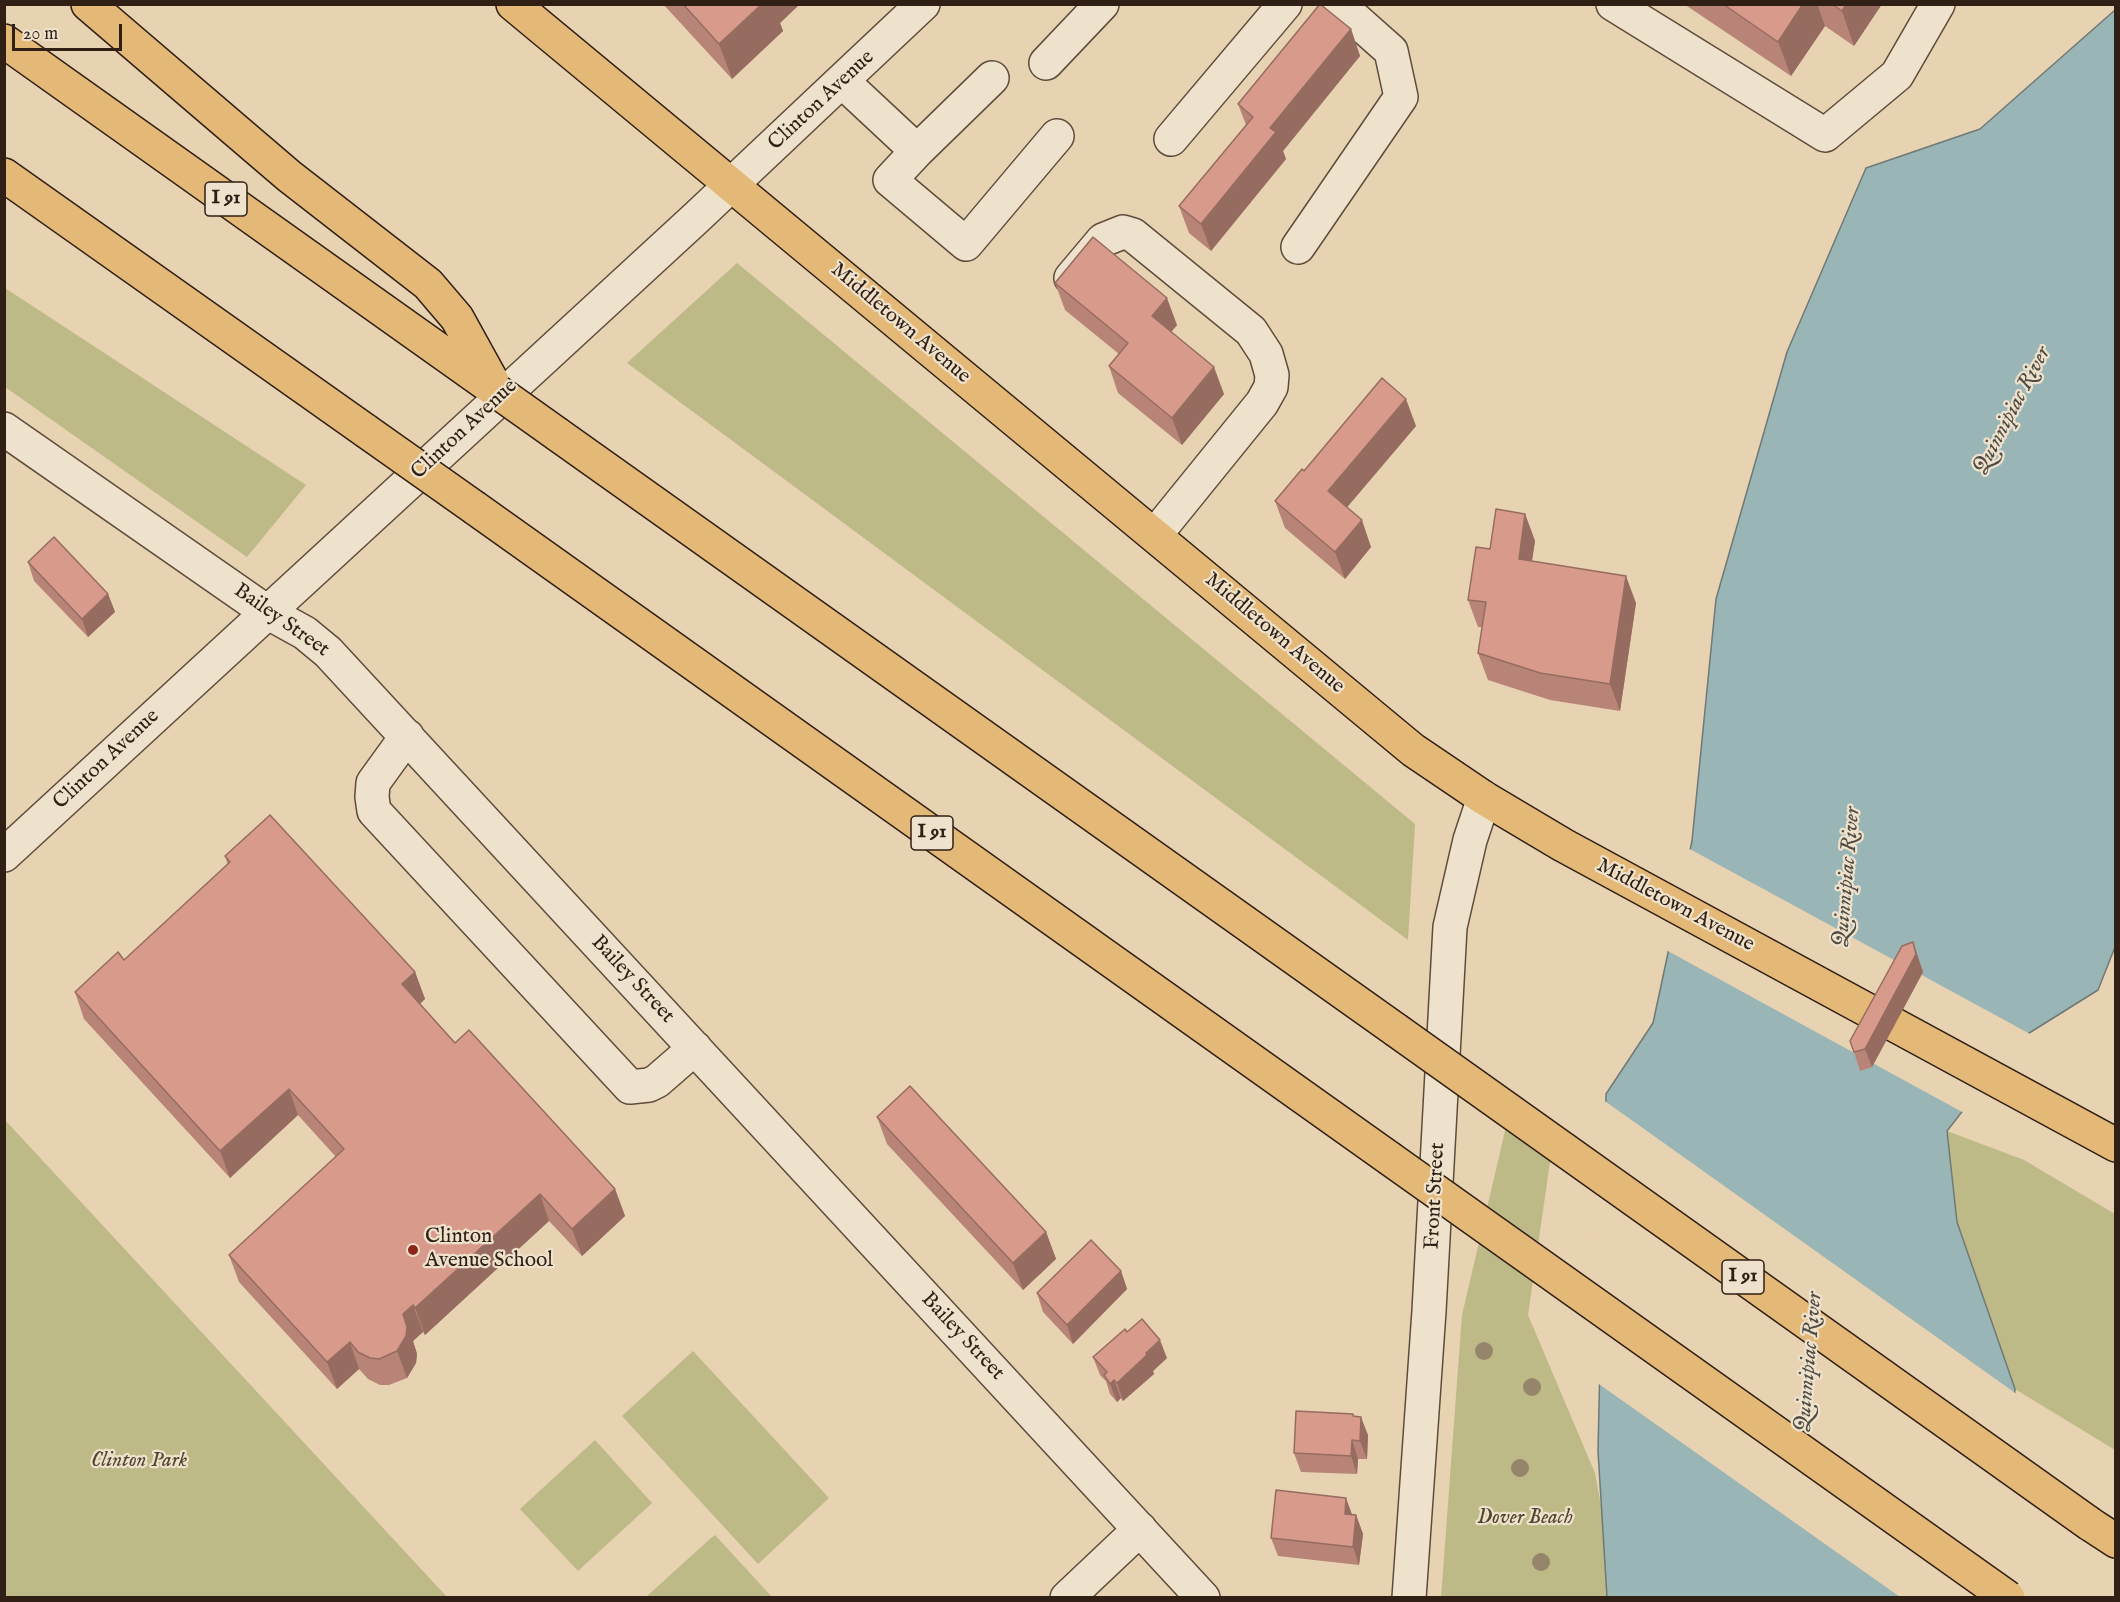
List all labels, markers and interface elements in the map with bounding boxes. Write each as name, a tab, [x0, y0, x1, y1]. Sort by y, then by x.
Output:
scale bar	[15, 12, 124, 50]
text: 20 m	[23, 23, 58, 46]
street label: Clinton Avenue	[764, 45, 880, 157]
road number: I 91	[205, 182, 247, 216]
street label: Middletown Avenue	[825, 258, 975, 390]
water label: Quinnipiac River	[1968, 343, 2058, 479]
street label: Clinton Avenue	[407, 374, 523, 486]
street label: Middletown Avenue	[1199, 568, 1349, 700]
street label: Bailey Street	[228, 579, 334, 663]
street label: Clinton Avenue	[49, 704, 165, 816]
water label: Quinnipiac River	[1829, 806, 1867, 948]
road number: I 91	[911, 816, 953, 850]
street label: Middletown Avenue	[1592, 854, 1758, 958]
street label: Bailey Street	[585, 931, 679, 1029]
street label: Front Street	[1421, 1142, 1451, 1250]
place label: Clinton Avenue School	[425, 1225, 553, 1275]
marker: Clinton Avenue School	[406, 1243, 420, 1257]
road number: I 91	[1722, 1260, 1764, 1294]
street label: Bailey Street	[915, 1288, 1009, 1386]
water label: Quinnipiac River	[1791, 1291, 1829, 1433]
park label: Clinton Park	[91, 1449, 187, 1475]
park label: Dover Beach	[1477, 1506, 1573, 1532]

